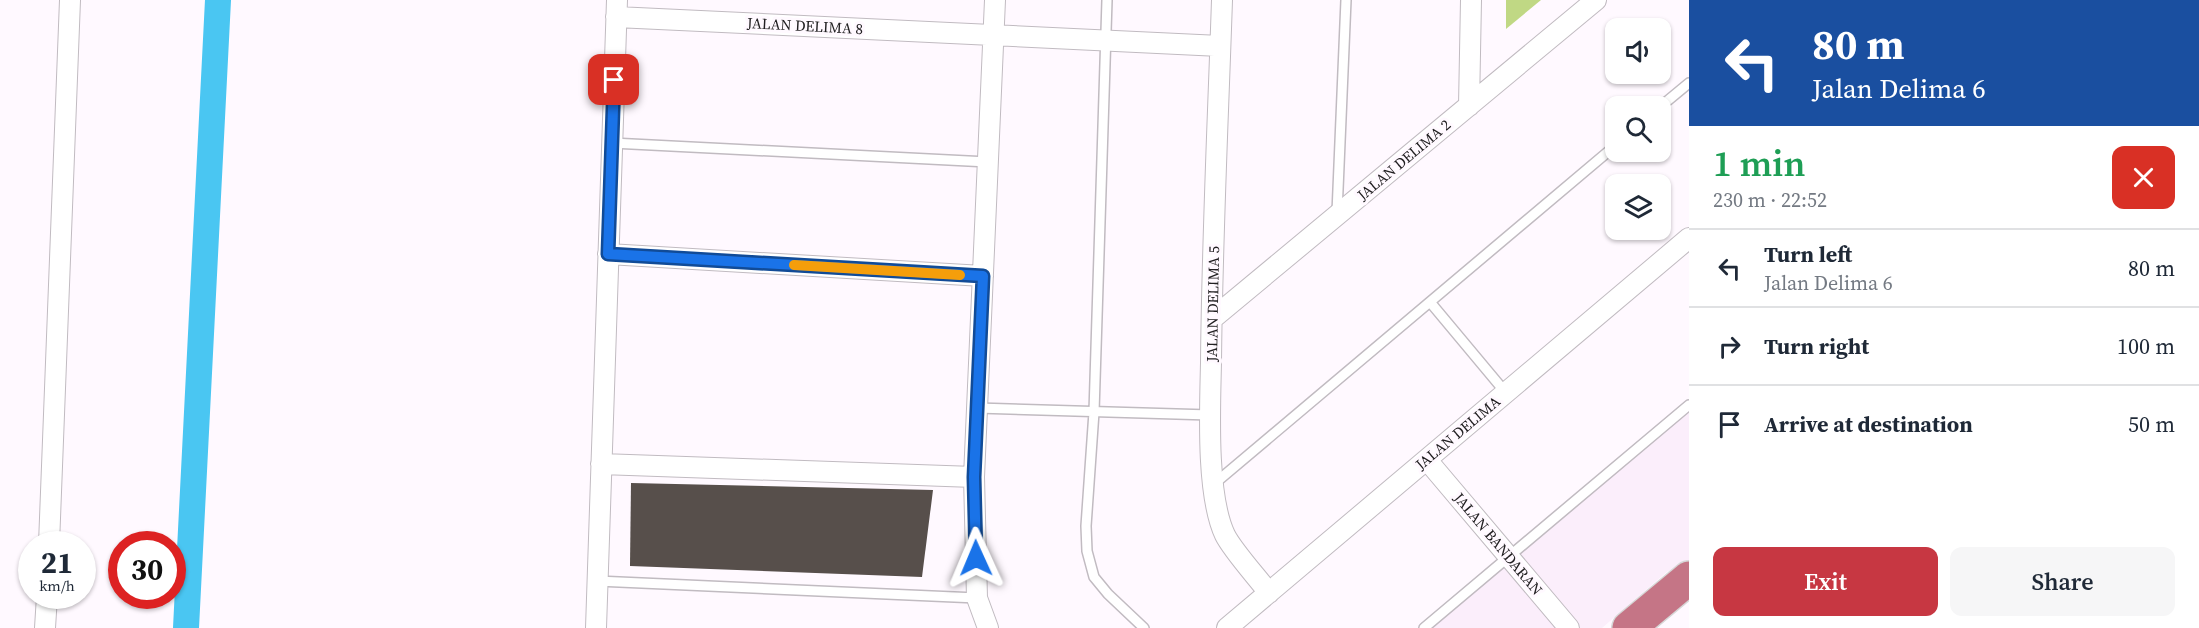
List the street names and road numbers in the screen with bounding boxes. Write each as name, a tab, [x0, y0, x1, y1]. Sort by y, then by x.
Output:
street label: JALAN DELIMA 8	[746, 12, 864, 39]
street label: JALAN DELIMA 2	[1352, 114, 1455, 206]
street label: JALAN DELIMA 5	[1201, 246, 1224, 363]
street label: JALAN DELIMA	[1410, 391, 1505, 475]
street label: JALAN BANDARAN	[1449, 487, 1548, 599]

